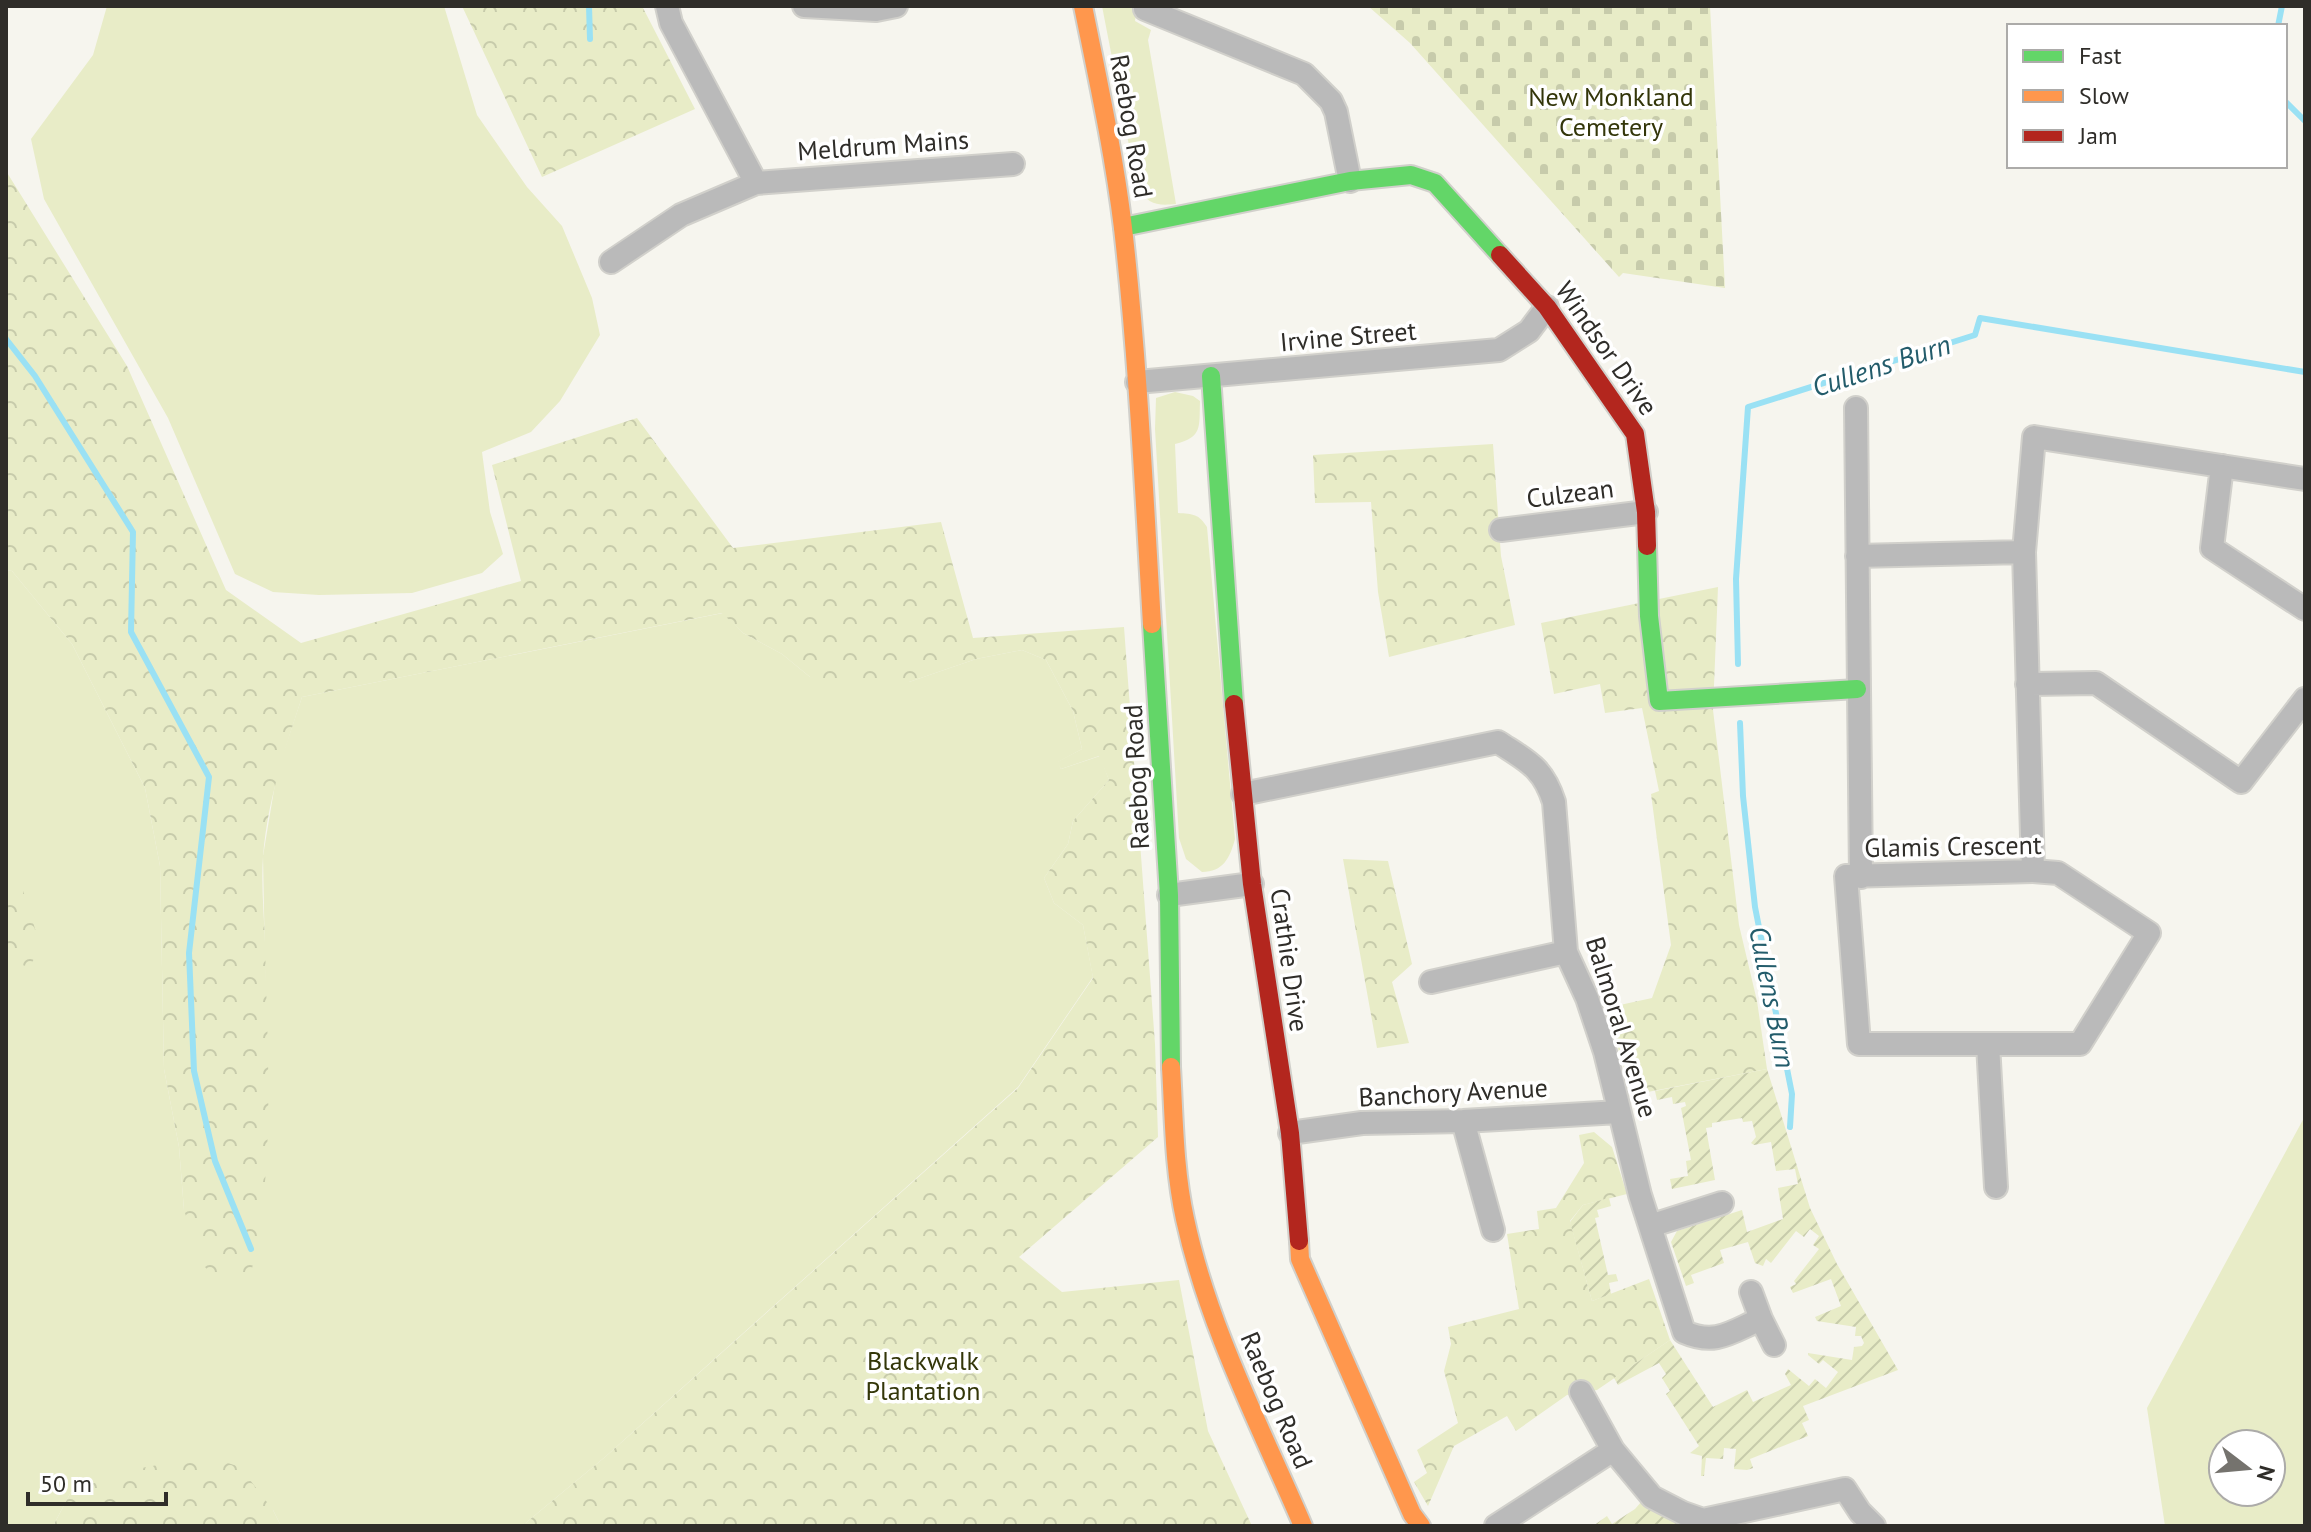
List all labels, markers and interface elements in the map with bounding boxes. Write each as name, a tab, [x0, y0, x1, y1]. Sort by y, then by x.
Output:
legend	[2007, 24, 2287, 168]
text: Fast	[2079, 40, 2122, 71]
street label: Raebog Road	[1103, 52, 1161, 200]
park label: New Monkland Cemetery	[1528, 80, 1694, 143]
text: Slow	[2079, 80, 2129, 111]
text: Jam	[2078, 120, 2117, 151]
street label: Meldrum Mains	[796, 123, 970, 167]
street label: Windsor Drive	[1549, 275, 1665, 421]
street label: Irvine Street	[1278, 314, 1418, 358]
water label: Cullens Burn	[1807, 325, 1955, 405]
street label: Culzean	[1525, 471, 1615, 515]
street label: Raebog Road	[1116, 704, 1156, 850]
street label: Glamis Crescent	[1864, 828, 2042, 864]
street label: Crathie Drive	[1264, 886, 1316, 1034]
water label: Cullens Burn	[1741, 923, 1805, 1071]
street label: Balmoral Avenue	[1579, 933, 1665, 1121]
street label: Banchory Avenue	[1358, 1071, 1548, 1113]
street label: Raebog Road	[1233, 1327, 1321, 1473]
park label: Blackwalk Plantation	[866, 1344, 980, 1407]
north arrow	[2207, 1428, 2287, 1508]
scale bar	[28, 1456, 166, 1506]
text: N	[2251, 1463, 2282, 1484]
text: 50 m	[40, 1468, 92, 1499]

